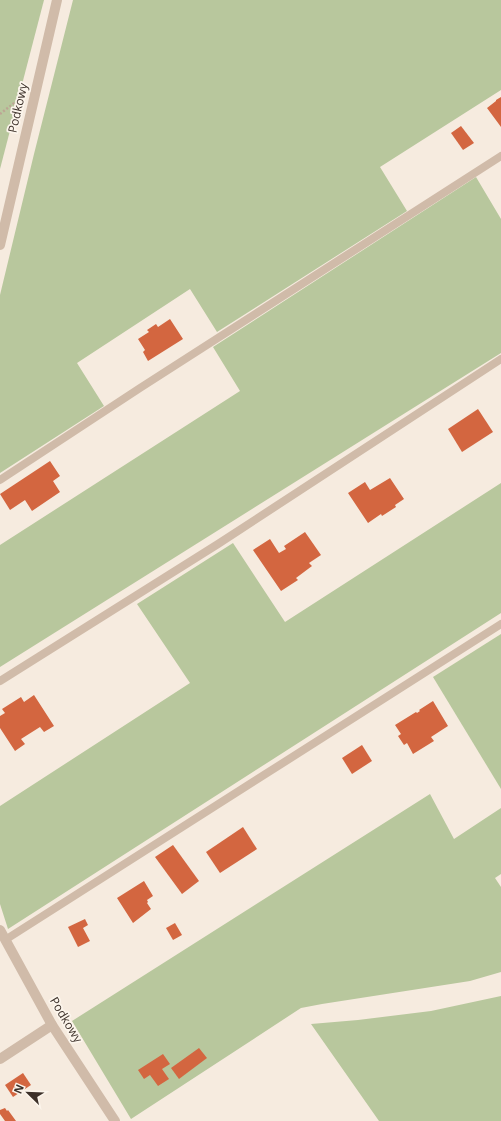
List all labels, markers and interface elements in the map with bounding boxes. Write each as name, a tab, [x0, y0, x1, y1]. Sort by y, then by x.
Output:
street label: Podkowy	[4, 80, 32, 134]
street label: Podkowy	[46, 994, 87, 1047]
north arrow	[8, 1073, 48, 1113]
text: N	[10, 1082, 27, 1096]

